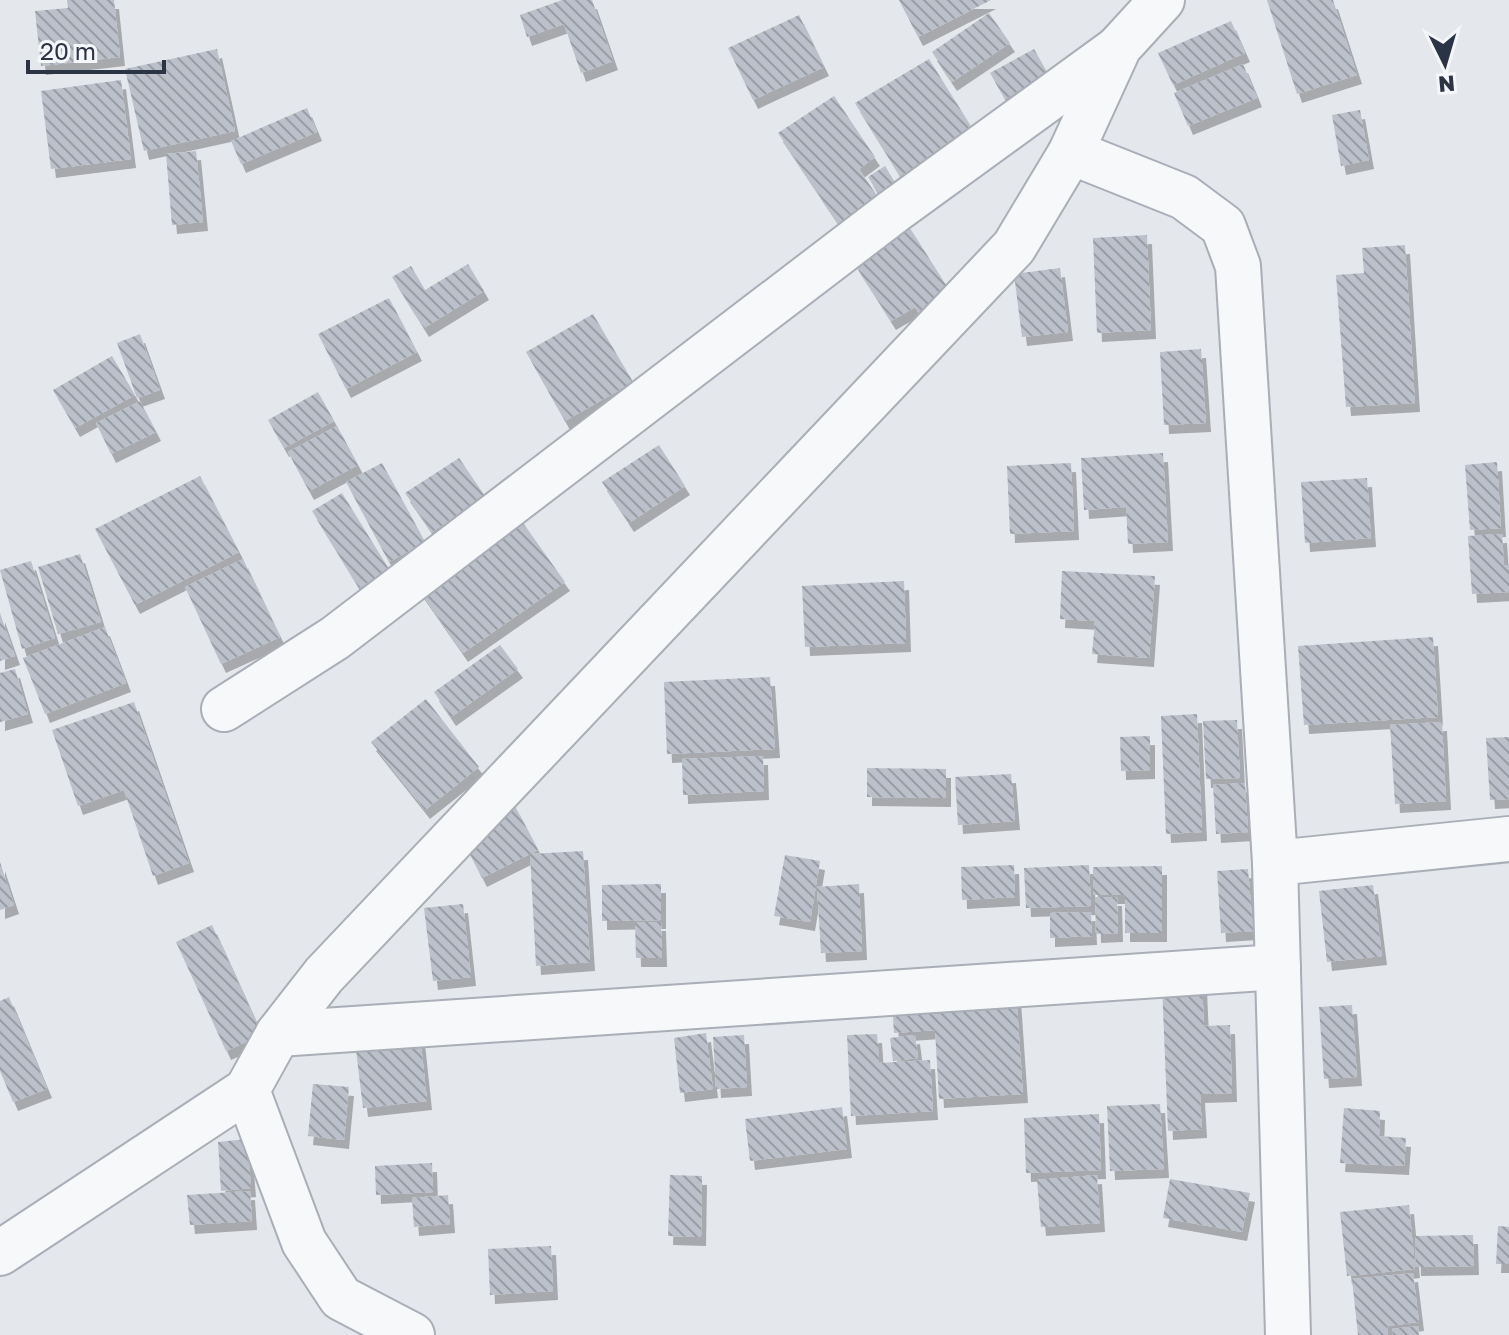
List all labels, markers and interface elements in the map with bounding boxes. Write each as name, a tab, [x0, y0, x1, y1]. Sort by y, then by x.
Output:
scale bar	[28, 24, 164, 74]
north arrow	[1405, 24, 1485, 104]
text: 20 m	[40, 36, 96, 65]
text: N	[1437, 70, 1456, 99]

